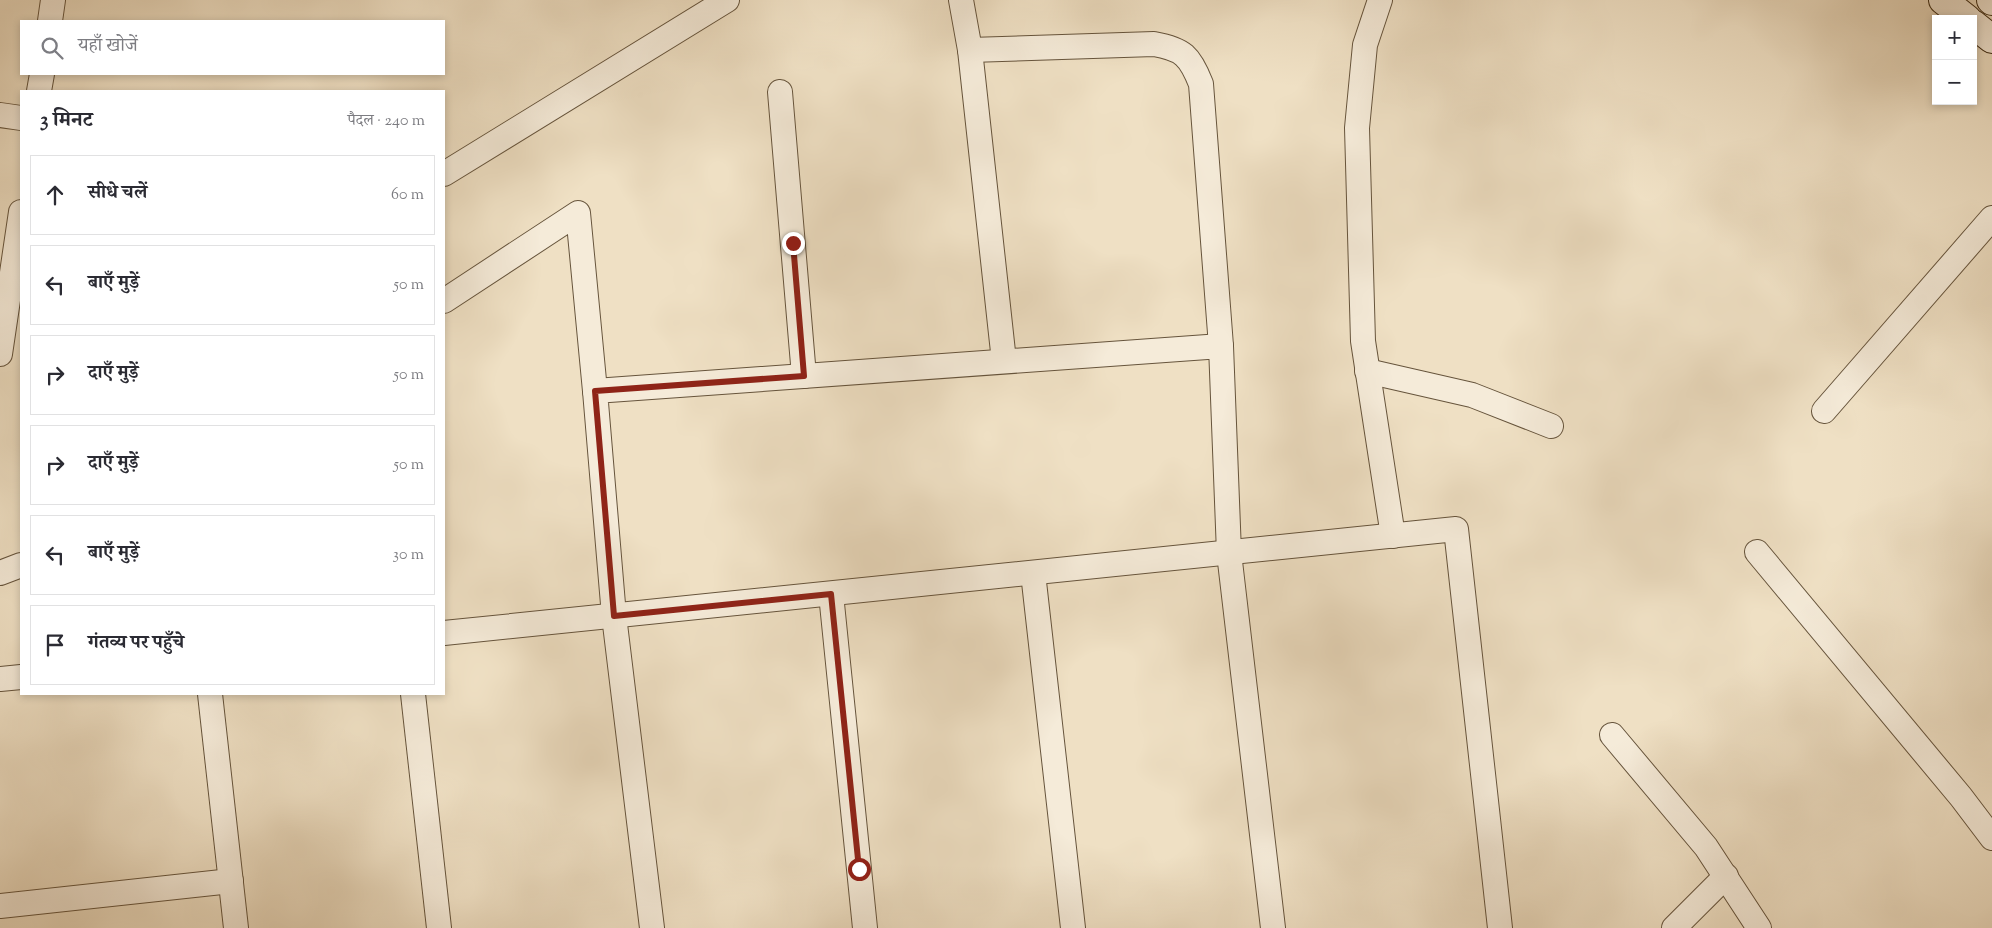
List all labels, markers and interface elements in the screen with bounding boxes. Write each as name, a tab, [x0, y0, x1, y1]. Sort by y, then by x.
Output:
map controls	[1932, 15, 1977, 105]
button: +	[1932, 15, 1977, 60]
search box	[20, 20, 445, 75]
text: यहाँ खोजें	[78, 33, 138, 60]
icon: search	[38, 34, 66, 62]
button: −	[1932, 60, 1977, 105]
text: 3 मिनट	[40, 106, 93, 136]
text: पैदल · 240 m	[347, 110, 425, 133]
text: सीधे चलें	[88, 180, 147, 207]
icon: ahead	[41, 181, 69, 209]
text: 60 m	[391, 184, 424, 207]
route end	[782, 232, 805, 255]
text: बाएँ मुड़ें	[88, 270, 139, 297]
icon: left	[41, 271, 69, 299]
text: 50 m	[393, 274, 424, 297]
text: दाएँ मुड़ें	[88, 360, 139, 387]
icon: right	[41, 361, 69, 389]
text: 50 m	[393, 364, 424, 387]
text: दाएँ मुड़ें	[88, 450, 139, 477]
icon: right	[41, 451, 69, 479]
text: 50 m	[393, 454, 424, 477]
text: बाएँ मुड़ें	[88, 540, 139, 567]
icon: left	[41, 541, 69, 569]
text: 30 m	[393, 544, 424, 567]
text: गंतव्य पर पहुँचे	[88, 630, 184, 657]
icon: arrive	[41, 631, 69, 659]
route start	[848, 858, 871, 881]

